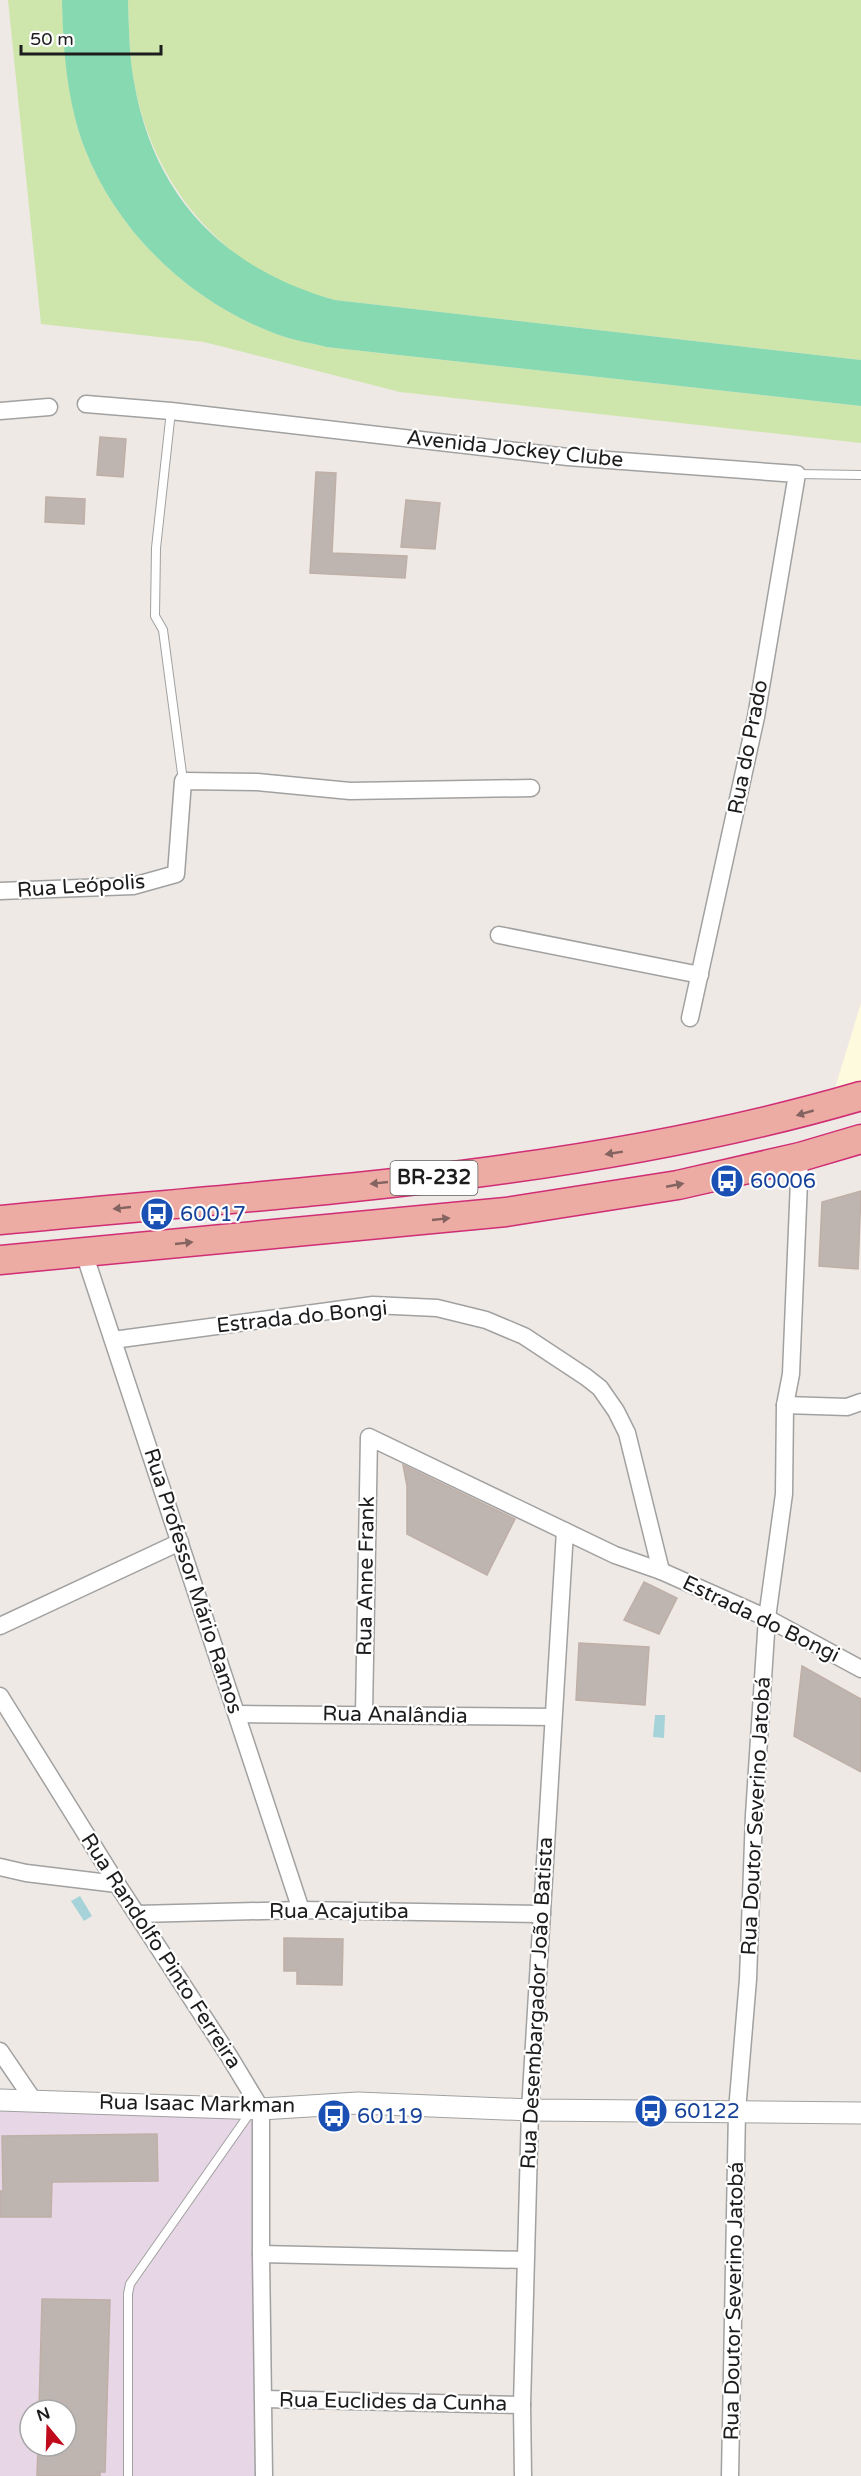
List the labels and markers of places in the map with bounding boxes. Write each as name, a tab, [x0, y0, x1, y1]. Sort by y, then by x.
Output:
bus stop icon: 60006	[709, 1163, 745, 1199]
place label: 60006	[750, 1169, 816, 1194]
bus stop icon: 60017	[139, 1196, 175, 1232]
place label: 60017	[180, 1202, 246, 1227]
bus stop icon: 60122	[633, 2093, 669, 2129]
bus stop icon: 60119	[316, 2098, 352, 2134]
place label: 60122	[674, 2099, 740, 2124]
place label: 60119	[357, 2104, 423, 2129]

